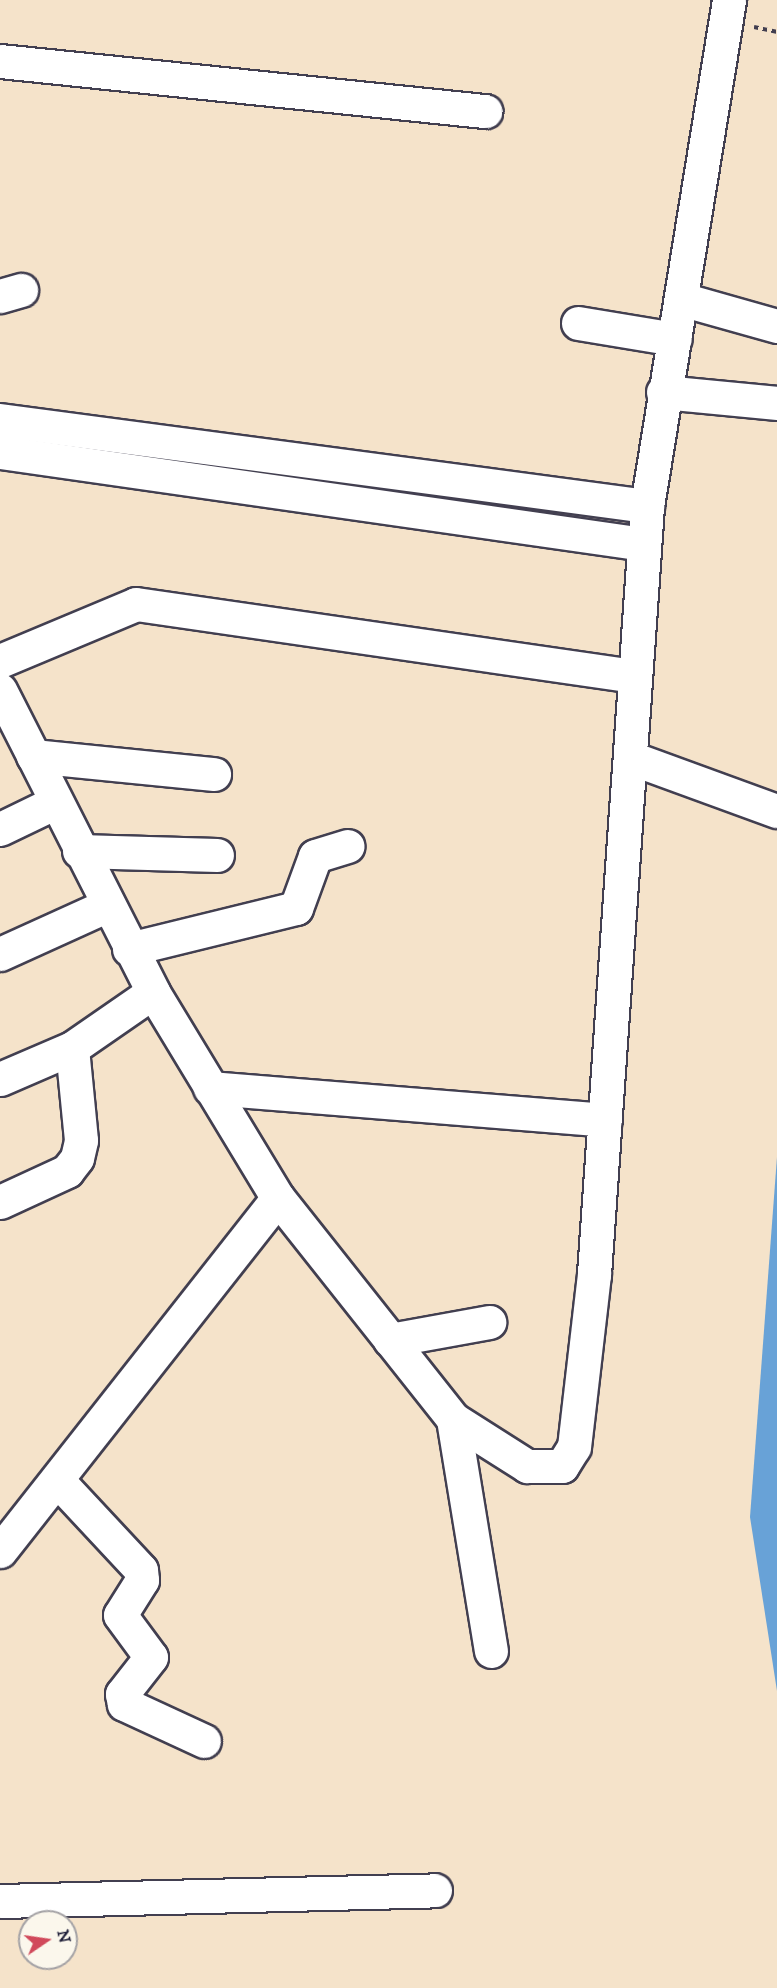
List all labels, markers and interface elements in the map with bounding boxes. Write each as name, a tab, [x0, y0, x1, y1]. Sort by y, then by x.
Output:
north arrow	[18, 1910, 78, 1970]
text: N	[52, 1928, 75, 1945]

